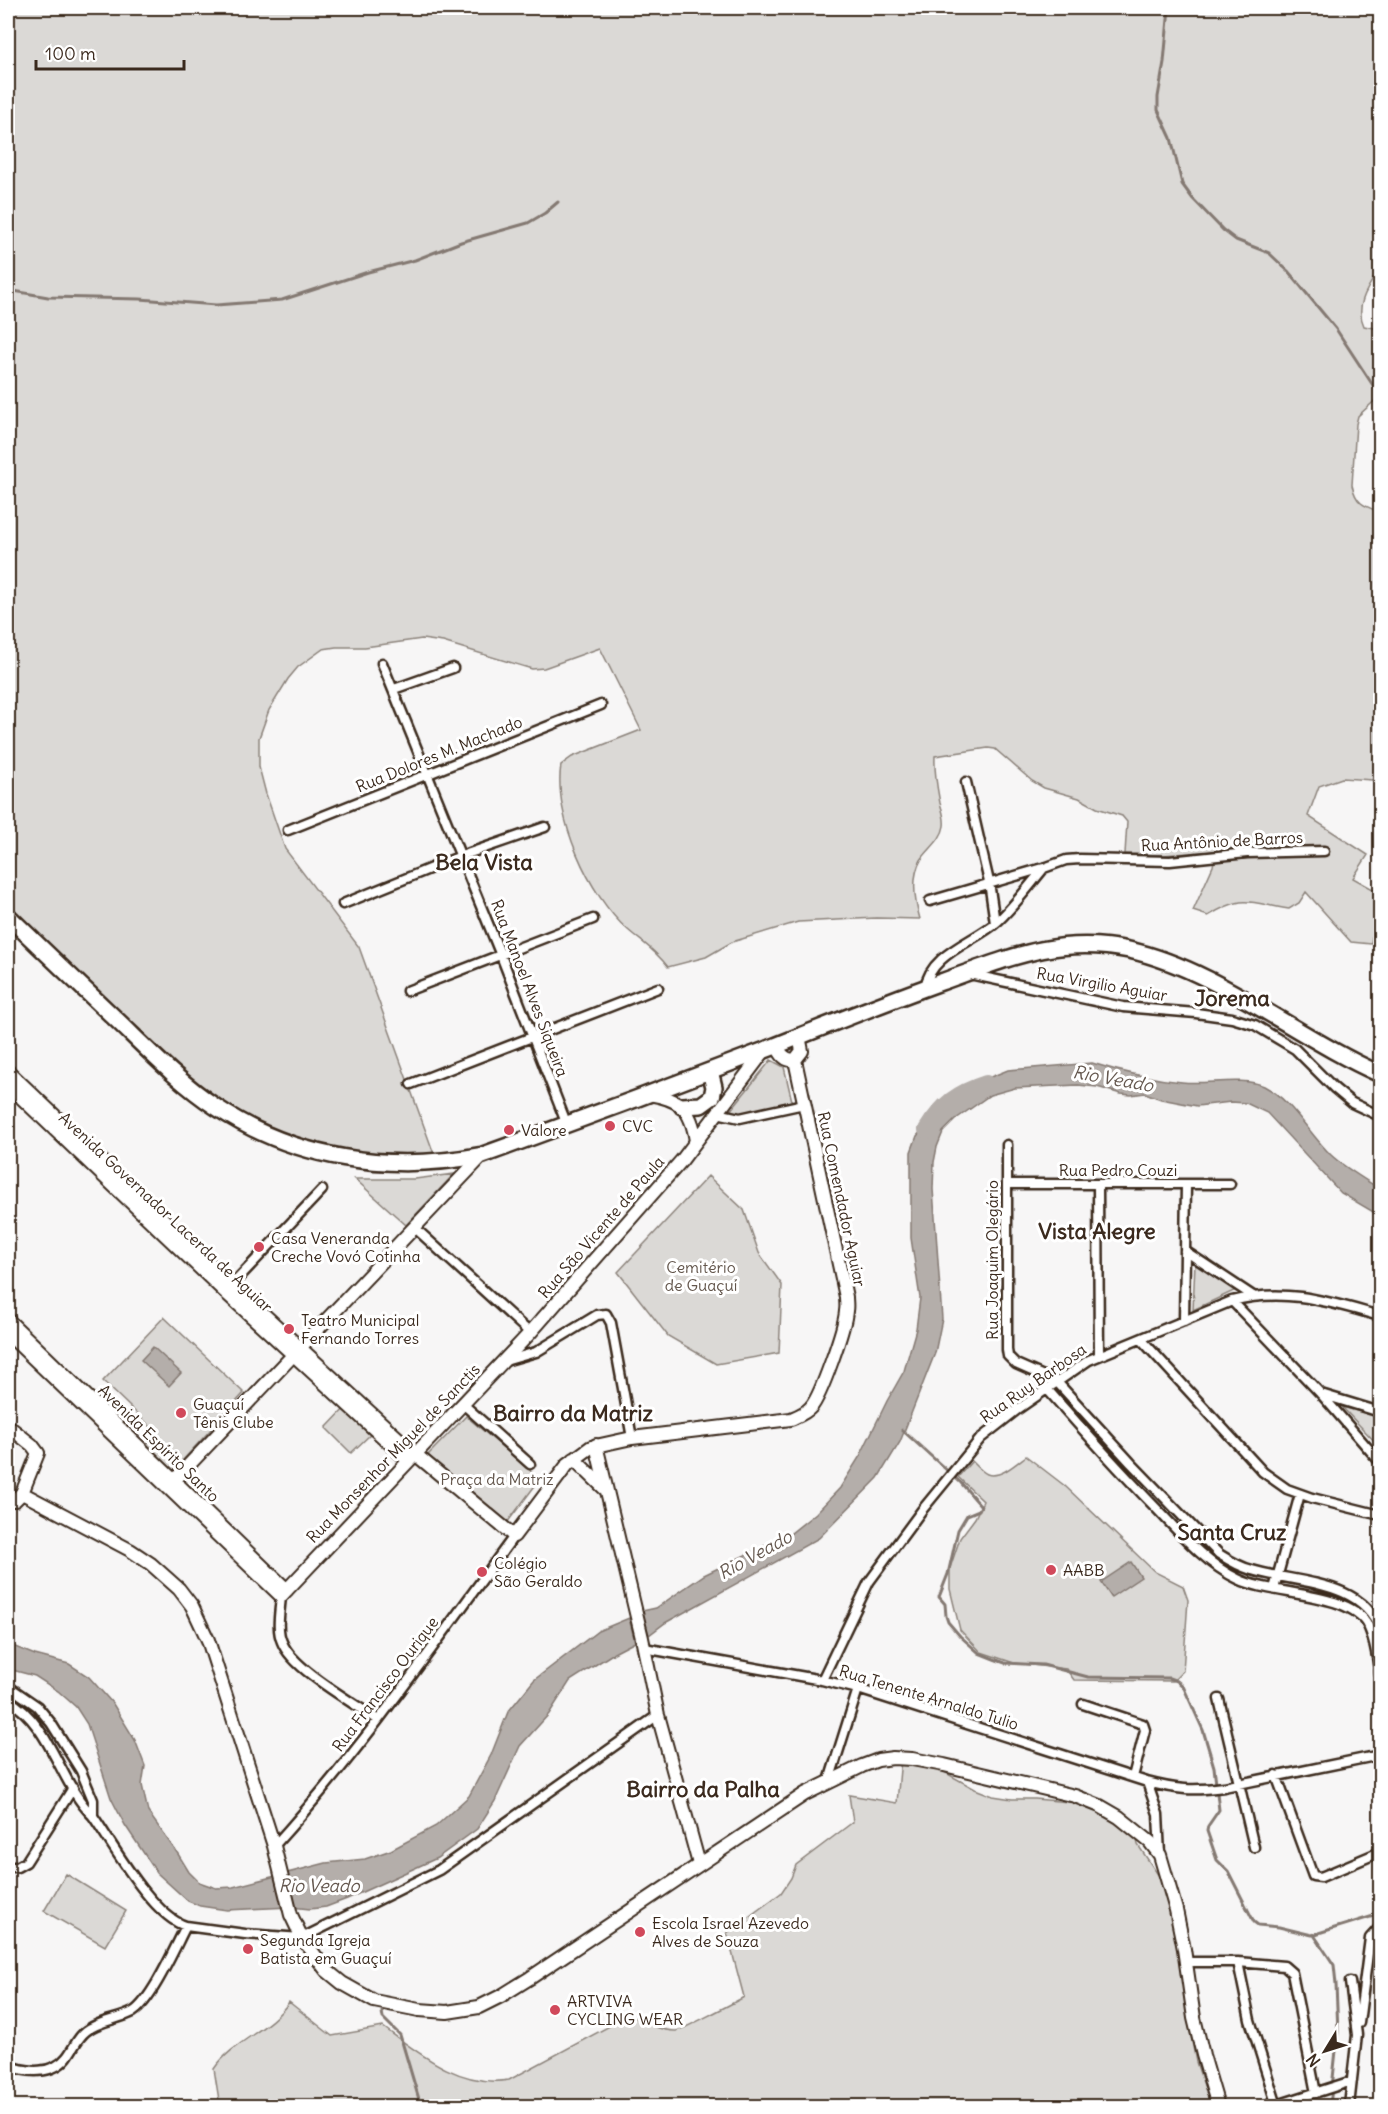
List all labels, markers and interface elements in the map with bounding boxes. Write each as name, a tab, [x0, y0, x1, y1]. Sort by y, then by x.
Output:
scale bar	[36, 33, 184, 71]
text: 100 m	[45, 42, 96, 65]
street label: Rua Dolores M. Machado	[353, 711, 525, 797]
street label: Rua Antônio de Barros	[1140, 827, 1304, 855]
district label: Bela Vista	[435, 848, 533, 876]
street label: Rua Manoel Alves Siqueira	[487, 897, 573, 1079]
street label: Rua Virgilio Aguiar	[1035, 963, 1169, 1005]
district label: Jorema	[1194, 984, 1270, 1012]
water label: Rio Veado	[1071, 1060, 1156, 1097]
street label: Avenida Governador Lacerda de Aguiar	[55, 1108, 277, 1317]
street label: Rua Comendador Aguiar	[814, 1110, 870, 1289]
place label: CVC	[622, 1116, 653, 1136]
marker: CVC	[603, 1119, 617, 1133]
place label: Valore	[521, 1120, 567, 1140]
marker: Valore	[502, 1123, 516, 1137]
street label: Rua São Vicente de Paula	[534, 1152, 668, 1302]
street label: Rua Pedro Couzi	[1059, 1160, 1177, 1180]
street label: Rua Joaquim Olegário	[982, 1180, 1002, 1340]
district label: Vista Alegre	[1038, 1217, 1156, 1245]
place label: Casa Veneranda Creche Vovó Cotinha	[271, 1228, 421, 1266]
marker: Casa Veneranda Creche Vovó Cotinha	[252, 1240, 266, 1254]
park label: Cemitério de Guaçuí	[665, 1257, 738, 1295]
place label: Teatro Municipal Fernando Torres	[301, 1310, 419, 1348]
marker: Teatro Municipal Fernando Torres	[282, 1322, 296, 1336]
street label: Rua Ruy Barbosa	[976, 1339, 1090, 1427]
street label: Rua Monsenhor Miguel de Sanctis	[302, 1359, 484, 1547]
street label: Avenida Espírito Santo	[94, 1380, 224, 1506]
place label: Guaçuí Tênis Clube	[193, 1394, 274, 1432]
district label: Bairro da Matriz	[493, 1399, 654, 1427]
marker: Guaçuí Tênis Clube	[174, 1406, 188, 1420]
park label: Praça da Matriz	[440, 1469, 554, 1489]
district label: Santa Cruz	[1177, 1518, 1287, 1546]
water label: Rio Veado	[714, 1524, 797, 1584]
place label: Colégio São Geraldo	[494, 1553, 582, 1591]
place label: AABB	[1063, 1560, 1105, 1580]
marker: AABB	[1044, 1563, 1058, 1577]
marker: Colégio São Geraldo	[475, 1565, 489, 1579]
street label: Rua Francisco Ourique	[328, 1613, 442, 1755]
street label: Rua Tenente Arnaldo Tulio	[837, 1660, 1021, 1734]
district label: Bairro da Palha	[626, 1775, 780, 1803]
water label: Rio Veado	[278, 1874, 360, 1897]
place label: Escola Israel Azevedo Alves de Souza	[652, 1913, 809, 1951]
marker: Escola Israel Azevedo Alves de Souza	[633, 1925, 647, 1939]
place label: Segunda Igreja Batista em Guaçuí	[260, 1930, 392, 1968]
marker: Segunda Igreja Batista em Guaçuí	[241, 1942, 255, 1956]
place label: ARTVIVA CYCLING WEAR	[567, 1991, 683, 2029]
marker: ARTVIVA CYCLING WEAR	[548, 2003, 562, 2017]
north arrow	[1295, 2021, 1355, 2081]
text: N	[1302, 2050, 1324, 2071]

